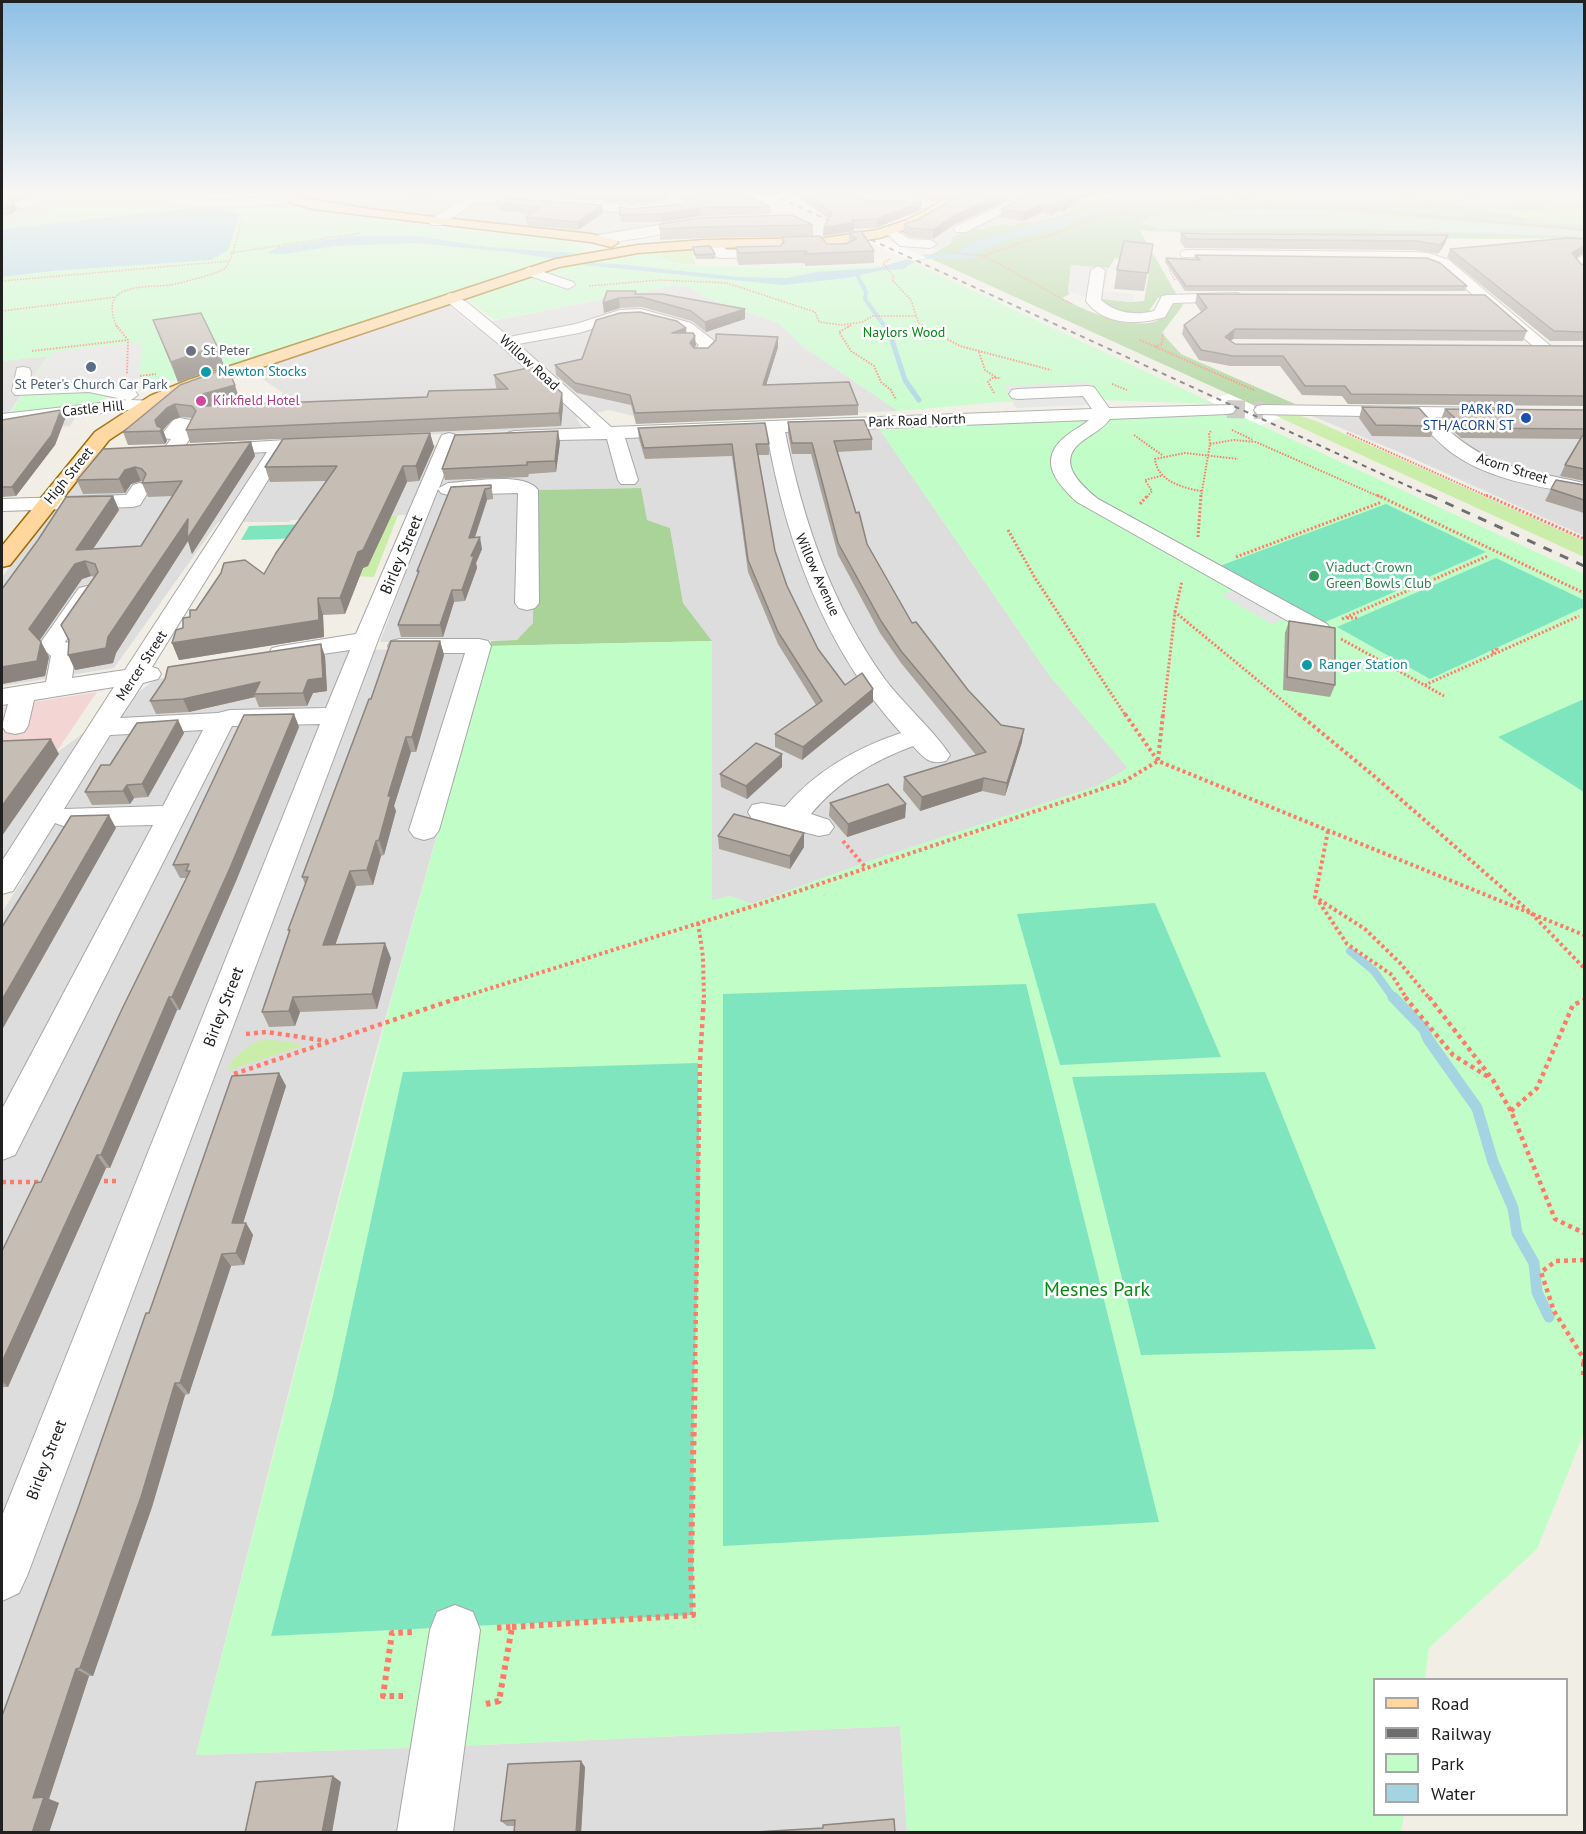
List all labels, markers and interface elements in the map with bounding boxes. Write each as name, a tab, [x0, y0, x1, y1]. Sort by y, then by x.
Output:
park label: Naylors Wood	[863, 325, 945, 341]
street label: Willow Road	[496, 332, 562, 394]
place label: St Peter	[203, 343, 250, 359]
marker: St Peter	[184, 344, 198, 358]
marker: St Peter's Church Car Park	[84, 360, 98, 374]
place label: Newton Stocks	[218, 364, 307, 380]
marker: Newton Stocks	[199, 365, 213, 379]
place label: St Peter's Church Car Park	[14, 377, 168, 393]
place label: Kirkfield Hotel	[213, 393, 299, 409]
marker: Kirkfield Hotel	[194, 394, 208, 408]
street label: Castle Hill	[61, 397, 125, 421]
place label: PARK RD STH/ACORN ST	[1423, 402, 1514, 434]
street label: Park Road North	[868, 411, 966, 431]
marker: PARK RD STH/ACORN ST	[1519, 411, 1533, 425]
street label: High Street	[41, 444, 97, 508]
street label: Acorn Street	[1474, 450, 1550, 488]
street label: Birley Street	[377, 513, 427, 597]
street label: Willow Avenue	[791, 531, 843, 619]
place label: Viaduct Crown Green Bowls Club	[1326, 560, 1432, 592]
marker: Viaduct Crown Green Bowls Club	[1307, 569, 1321, 583]
street label: Mercer Street	[113, 628, 171, 704]
place label: Ranger Station	[1319, 657, 1408, 673]
marker: Ranger Station	[1300, 658, 1314, 672]
street label: Birley Street	[200, 964, 248, 1050]
park label: Mesnes Park	[1044, 1278, 1150, 1302]
street label: Birley Street	[23, 1417, 71, 1503]
legend	[1373, 1678, 1568, 1816]
text: Road	[1431, 1692, 1469, 1715]
text: Railway	[1431, 1722, 1491, 1745]
text: Park	[1431, 1752, 1464, 1775]
text: Water	[1431, 1782, 1475, 1805]

